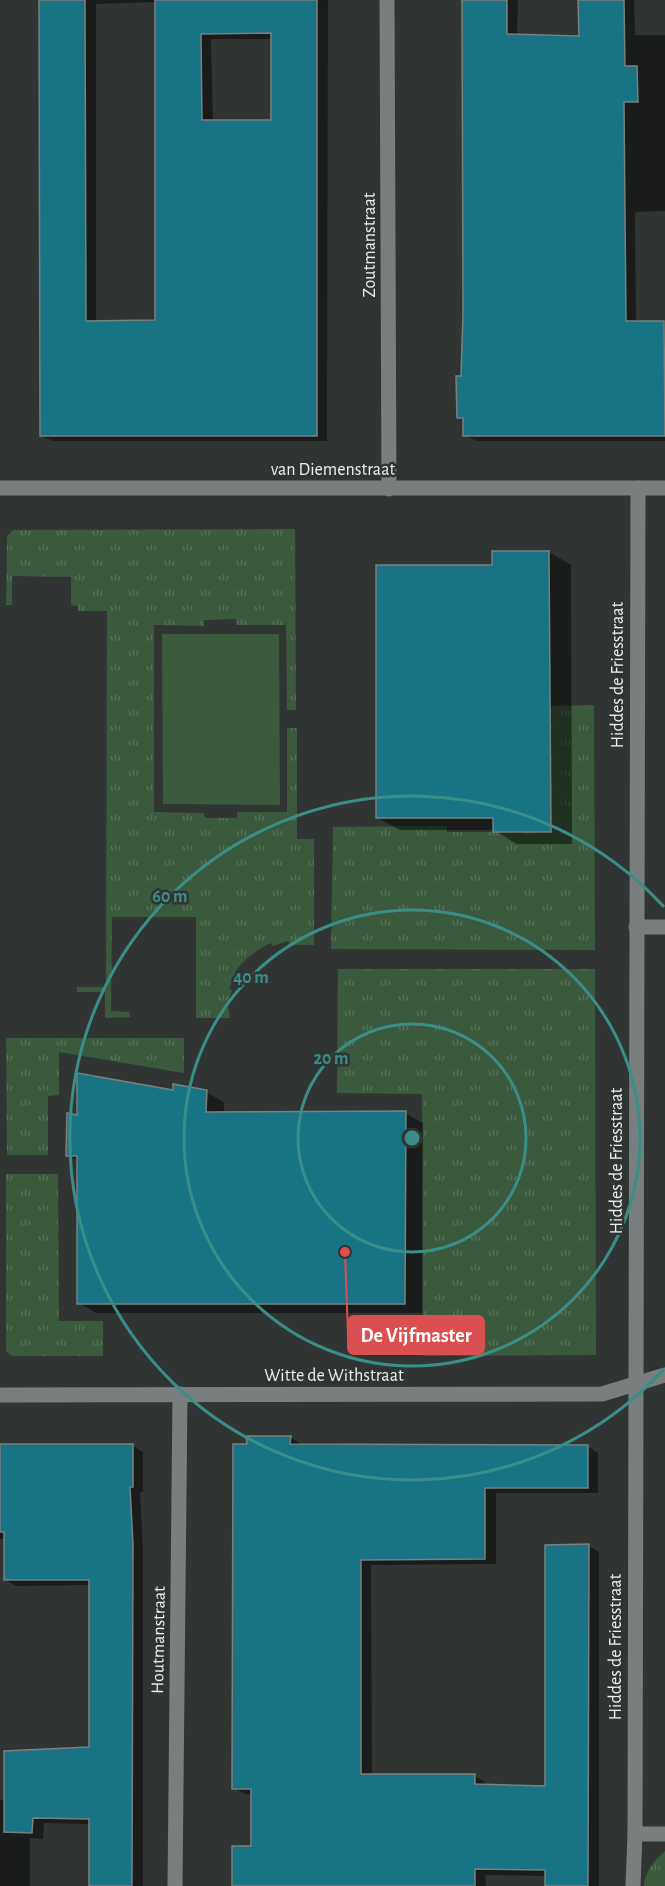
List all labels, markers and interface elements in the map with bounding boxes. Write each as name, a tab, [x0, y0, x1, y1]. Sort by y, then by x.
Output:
street label: Zoutmanstraat	[361, 192, 379, 298]
street label: van Diemenstraat	[271, 461, 395, 479]
street label: Hiddes de Friesstraat	[609, 601, 627, 748]
text: 60 m	[152, 888, 188, 906]
text: 40 m	[233, 969, 269, 987]
text: 20 m	[313, 1050, 349, 1068]
street label: Hiddes de Friesstraat	[608, 1087, 626, 1234]
centre of rings	[402, 1128, 422, 1148]
callout: De Vijfmaster	[348, 1316, 484, 1354]
text: De Vijfmaster	[360, 1326, 472, 1346]
street label: Witte de Withstraat	[264, 1367, 404, 1385]
street label: Hiddes de Friesstraat	[607, 1573, 625, 1720]
street label: Houtmanstraat	[149, 1586, 169, 1694]

